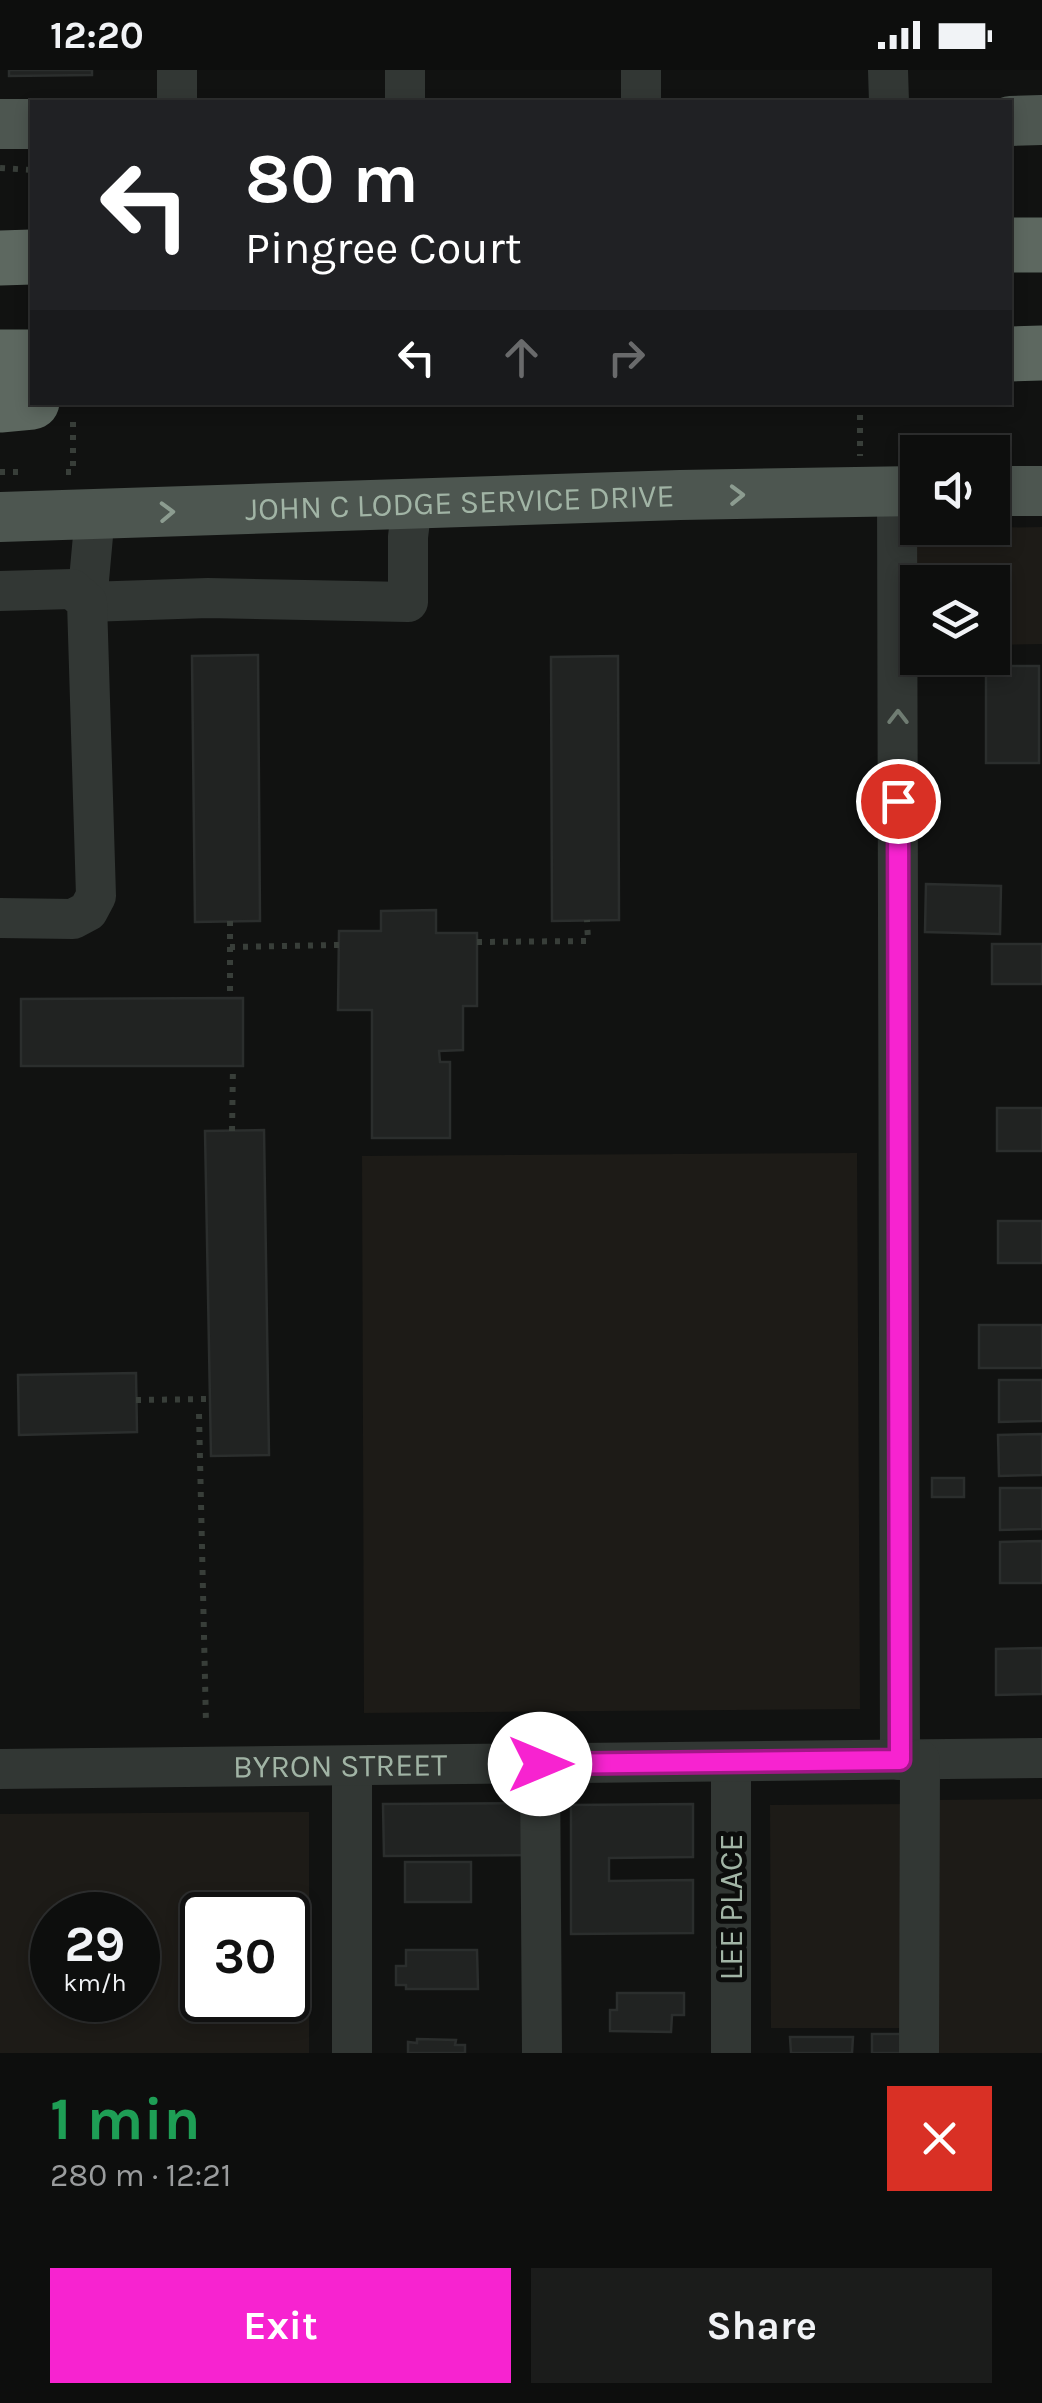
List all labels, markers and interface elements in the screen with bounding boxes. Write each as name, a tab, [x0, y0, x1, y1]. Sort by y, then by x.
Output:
text: 12:20	[50, 13, 144, 58]
text: 80 m	[245, 138, 419, 220]
icon: left	[80, 140, 210, 270]
text: Pingree Court	[245, 222, 522, 274]
icon: left	[389, 330, 444, 385]
icon: ahead	[494, 330, 549, 385]
icon: right	[599, 330, 654, 385]
map controls	[900, 435, 1010, 675]
button: sound	[900, 435, 1010, 545]
street label: JOHN C LODGE SERVICE DRIVE	[245, 477, 675, 528]
one-way arrow	[730, 484, 746, 505]
one-way arrow	[160, 501, 176, 522]
button: layers	[900, 565, 1010, 675]
one-way arrow	[887, 709, 909, 724]
pin	[856, 759, 941, 844]
icon: arrive	[871, 774, 926, 829]
position arrow	[488, 1712, 592, 1816]
street label: BYRON STREET	[233, 1746, 447, 1785]
street label: LEE PLACE	[713, 1833, 750, 1981]
speed limit sign: 30	[180, 1892, 310, 2022]
text: 29	[65, 1915, 125, 1974]
text: km/h	[63, 1968, 127, 1997]
text: 1 min	[50, 2084, 201, 2154]
button: close	[887, 2086, 992, 2191]
text: 280 m · 12:21	[50, 2157, 231, 2194]
button: Exit	[50, 2268, 511, 2383]
button: Share	[531, 2268, 992, 2383]

